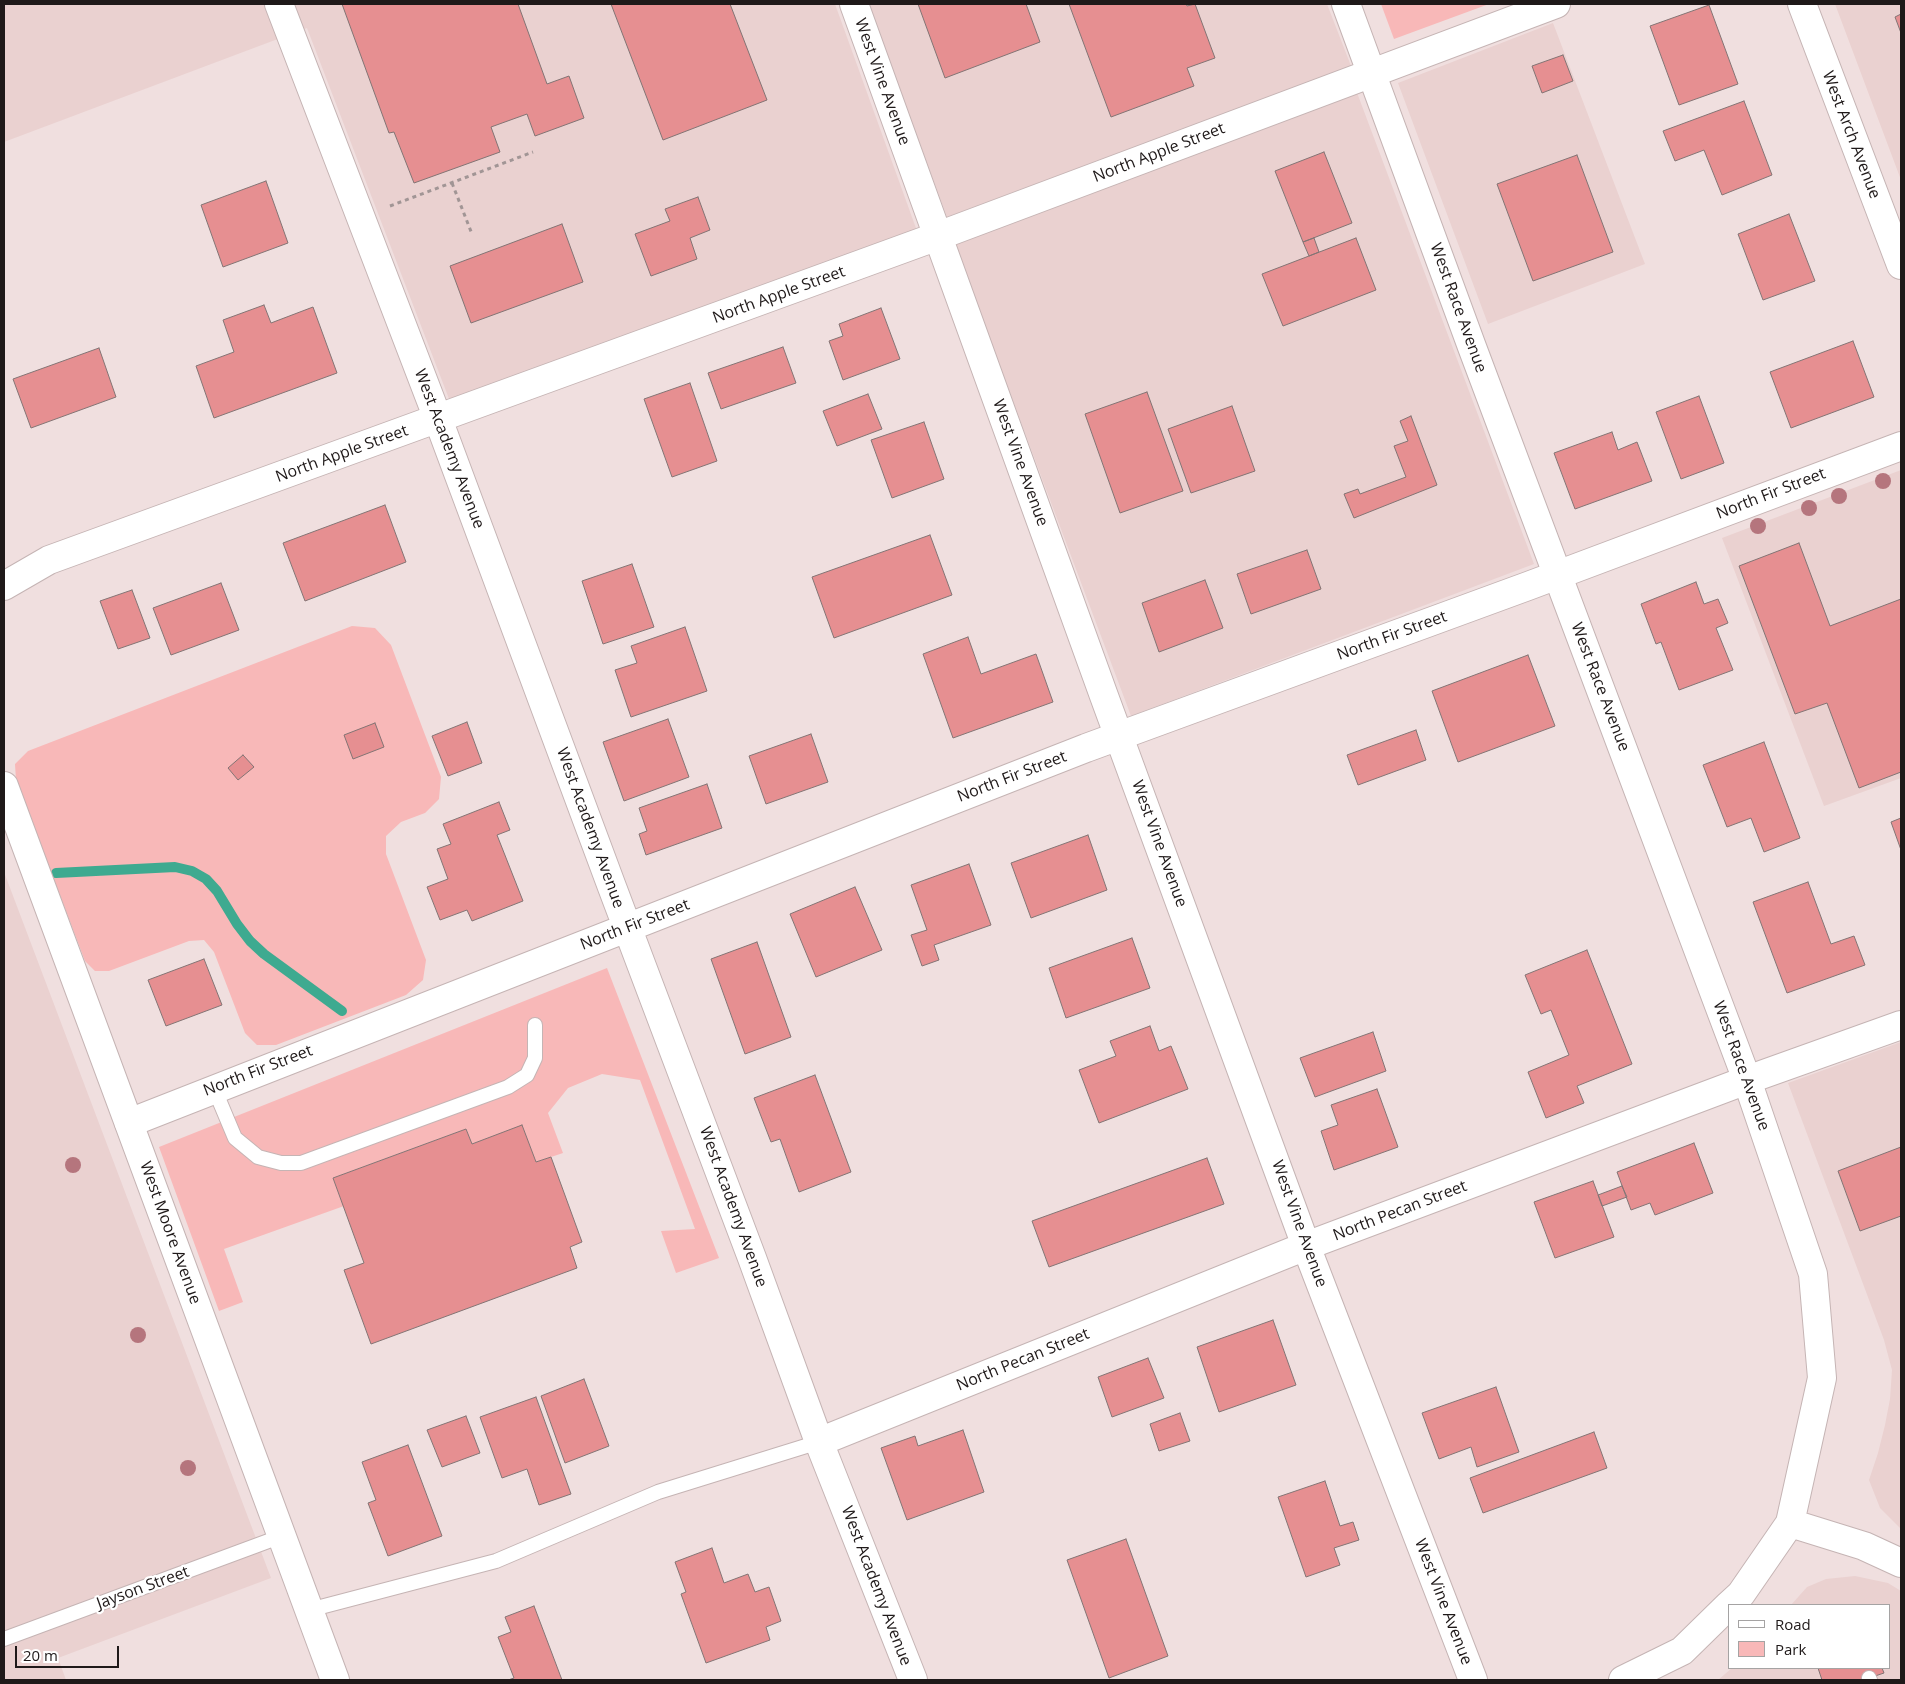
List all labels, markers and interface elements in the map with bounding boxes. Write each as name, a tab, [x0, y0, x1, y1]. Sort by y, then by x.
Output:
street label: West Vine Avenue	[850, 16, 914, 148]
street label: West Arch Avenue	[1818, 68, 1884, 202]
street label: North Apple Street	[1090, 119, 1228, 187]
street label: West Race Avenue	[1426, 241, 1490, 375]
street label: North Apple Street	[710, 262, 848, 328]
street label: West Academy Avenue	[410, 366, 488, 532]
street label: West Vine Avenue	[988, 397, 1052, 529]
street label: North Apple Street	[273, 421, 411, 487]
street label: North Fir Street	[1714, 464, 1828, 524]
street label: North Fir Street	[1334, 607, 1450, 665]
street label: West Race Avenue	[1567, 620, 1633, 754]
street label: West Academy Avenue	[552, 745, 628, 911]
street label: North Fir Street	[955, 747, 1069, 807]
street label: West Vine Avenue	[1127, 778, 1191, 910]
street label: North Fir Street	[578, 895, 692, 955]
street label: West Race Avenue	[1709, 999, 1773, 1133]
street label: North Fir Street	[201, 1041, 315, 1101]
street label: West Academy Avenue	[695, 1124, 771, 1290]
street label: West Vine Avenue	[1267, 1158, 1331, 1290]
street label: West Moore Avenue	[135, 1159, 205, 1307]
street label: North Pecan Street	[1330, 1177, 1470, 1245]
street label: North Pecan Street	[954, 1325, 1092, 1395]
street label: West Academy Avenue	[837, 1503, 915, 1669]
street label: West Vine Avenue	[1410, 1536, 1476, 1668]
street label: Jayson Street	[94, 1562, 192, 1614]
legend	[1728, 1604, 1890, 1669]
text: Road	[1775, 1614, 1811, 1634]
scale bar	[18, 1636, 121, 1668]
text: Park	[1775, 1639, 1806, 1659]
text: 20 m	[23, 1645, 58, 1665]

